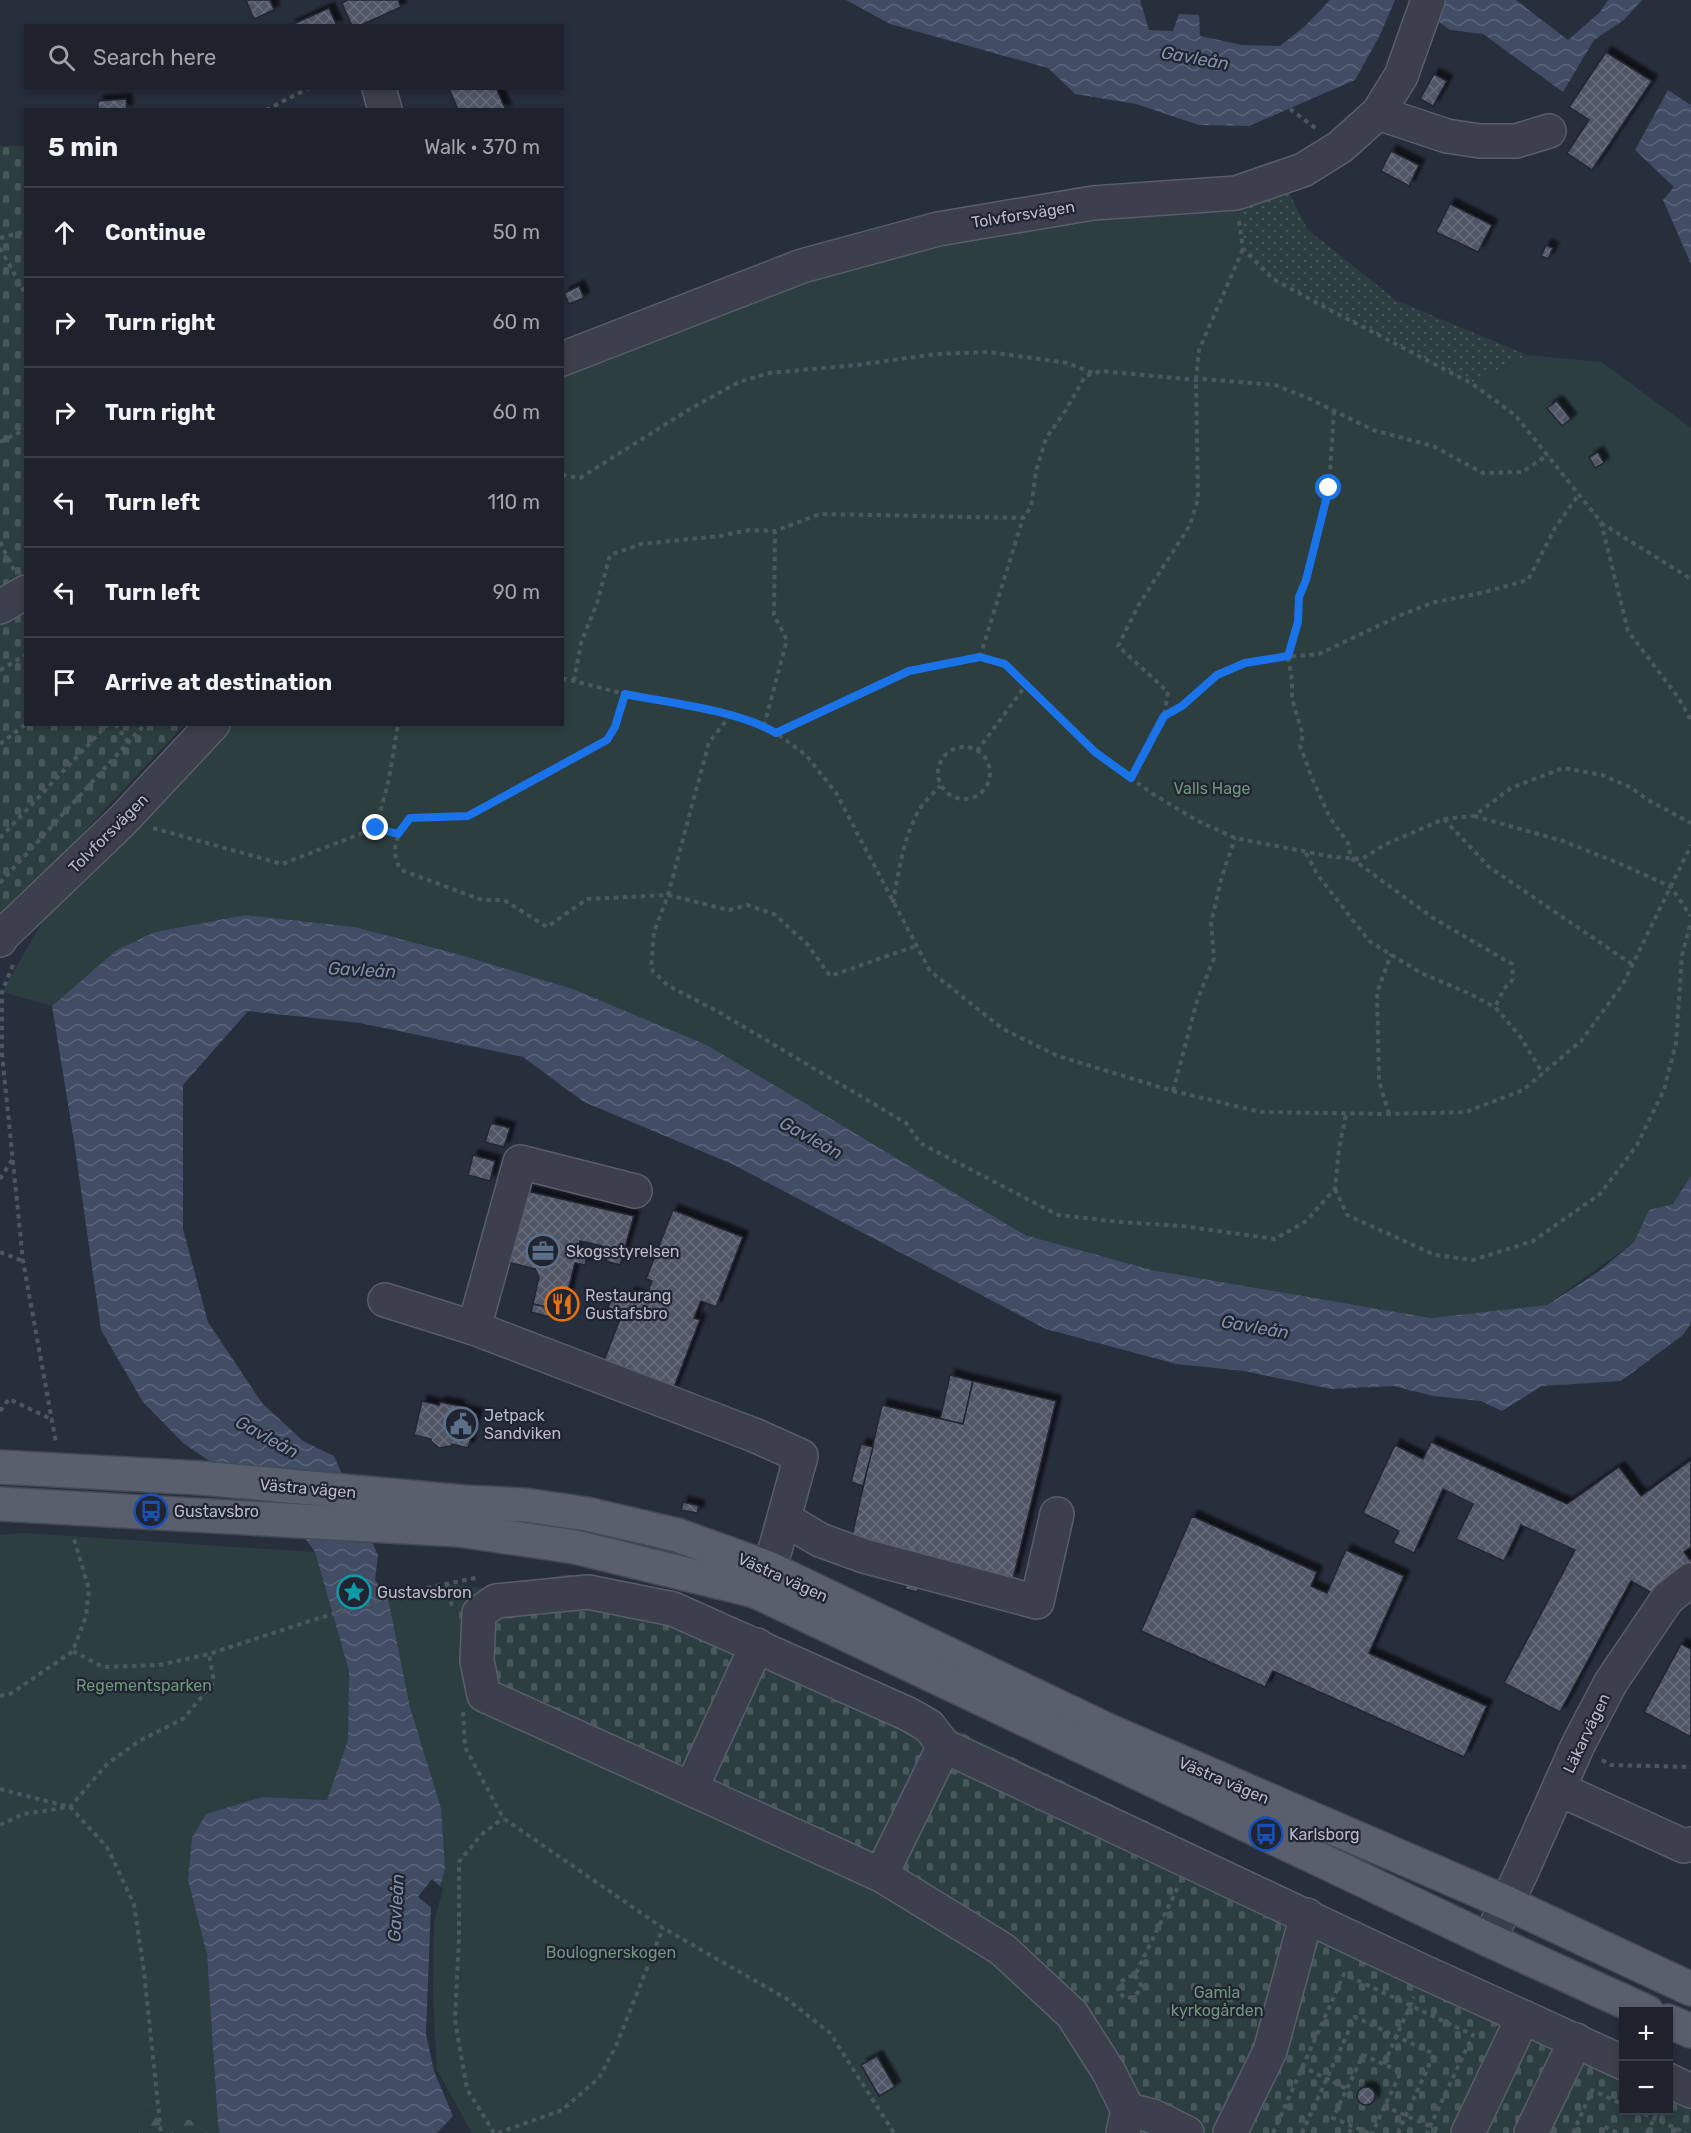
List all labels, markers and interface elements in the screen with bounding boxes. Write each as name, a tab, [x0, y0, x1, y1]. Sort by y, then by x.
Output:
search box	[24, 24, 564, 90]
icon: search	[45, 41, 78, 74]
water label: Gavleån	[1159, 41, 1231, 75]
text: Search here	[93, 44, 216, 71]
text: 5 min	[48, 132, 118, 163]
text: Walk · 370 m	[424, 135, 540, 159]
street label: Tolvforsvägen	[970, 197, 1076, 232]
icon: ahead	[48, 216, 81, 249]
text: Continue	[105, 219, 206, 246]
text: 50 m	[493, 220, 540, 244]
icon: right	[48, 306, 81, 339]
text: Turn right	[105, 309, 215, 336]
text: 60 m	[493, 310, 540, 334]
icon: right	[48, 396, 81, 429]
text: Turn right	[105, 399, 215, 426]
text: 60 m	[493, 400, 540, 424]
route start	[1315, 474, 1341, 500]
icon: left	[48, 486, 81, 519]
text: Turn left	[105, 489, 200, 516]
text: 110 m	[488, 490, 540, 514]
icon: left	[48, 576, 81, 609]
text: Turn left	[105, 579, 200, 606]
text: 90 m	[493, 580, 540, 604]
icon: arrive	[48, 666, 81, 699]
text: Arrive at destination	[105, 669, 332, 696]
park label: Valls Hage	[1173, 779, 1251, 798]
street label: Tolvforsvägen	[65, 790, 152, 877]
route end	[362, 814, 388, 840]
water label: Gavleån	[327, 957, 397, 983]
water label: Gavleån	[776, 1112, 846, 1164]
office icon: Skogsstyrelsen	[525, 1233, 561, 1269]
place label: Skogsstyrelsen	[566, 1242, 680, 1261]
restaurant icon: Restaurang Gustafsbro	[544, 1286, 580, 1322]
place label: Restaurang Gustafsbro	[585, 1286, 671, 1323]
water label: Gavleån	[1219, 1310, 1291, 1344]
public building icon: Jetpack Sandviken	[443, 1406, 479, 1442]
place label: Jetpack Sandviken	[484, 1406, 561, 1443]
water label: Gavleån	[232, 1411, 302, 1463]
street label: Västra vägen	[259, 1475, 357, 1502]
bus stop icon: Gustavsbro	[133, 1493, 169, 1529]
place label: Gustavsbro	[174, 1502, 259, 1521]
street label: Västra vägen	[735, 1549, 831, 1606]
place icon: Gustavsbron	[336, 1574, 372, 1610]
place label: Gustavsbron	[377, 1583, 472, 1602]
park label: Regementsparken	[76, 1676, 212, 1695]
street label: Läkarvägen	[1559, 1690, 1614, 1776]
street label: Västra vägen	[1176, 1753, 1272, 1808]
bus stop icon: Karlsborg	[1248, 1816, 1284, 1852]
place label: Karlsborg	[1289, 1825, 1360, 1844]
water label: Gavleån	[383, 1873, 409, 1943]
park label: Boulognerskogen	[546, 1943, 676, 1962]
park label: Gamla kyrkogården	[1171, 1983, 1263, 2020]
map controls	[1619, 2007, 1673, 2115]
button: +	[1619, 2007, 1673, 2061]
button: −	[1619, 2061, 1673, 2115]

